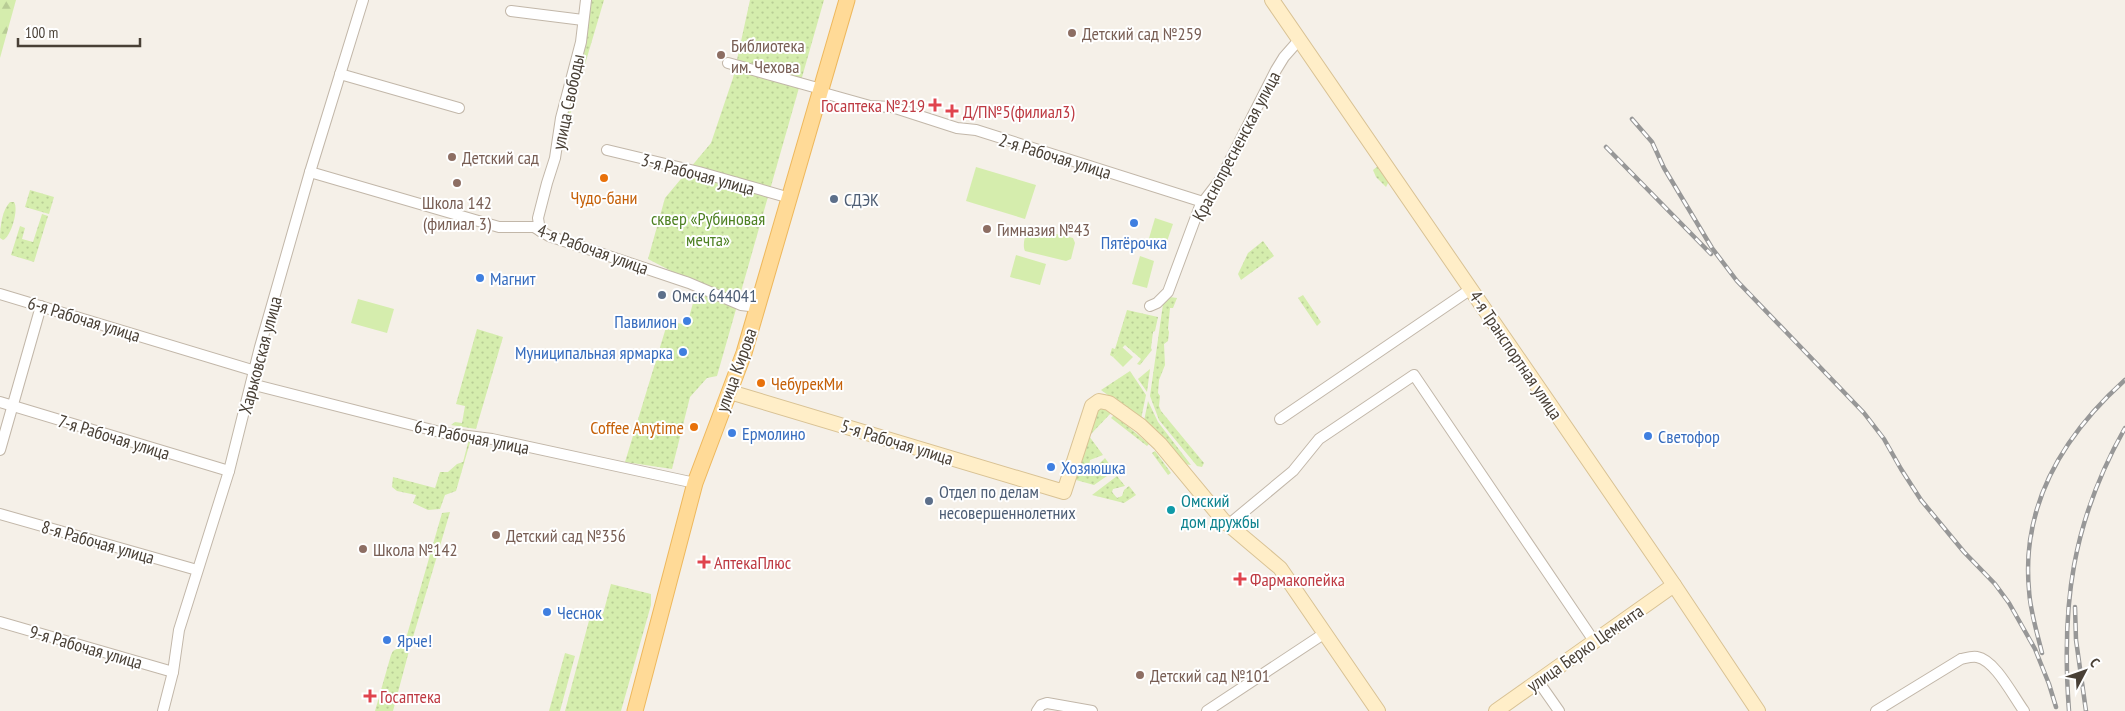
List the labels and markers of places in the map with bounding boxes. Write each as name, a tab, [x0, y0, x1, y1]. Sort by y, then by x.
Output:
place label: Детский сад №259	[1082, 22, 1202, 45]
marker: Детский сад №259	[1066, 27, 1078, 39]
place label: Библиотека им. Чехова	[731, 34, 805, 78]
marker: Библиотека им. Чехова	[715, 49, 727, 61]
place label: Госаптека №219	[821, 94, 925, 117]
marker: Госаптека №219	[929, 99, 941, 111]
place label: Д/П№5(филиал3)	[963, 100, 1075, 123]
marker: Д/П№5(филиал3)	[945, 104, 959, 118]
place label: Детский сад	[462, 146, 539, 169]
marker: Детский сад	[446, 151, 458, 163]
marker: Чудо-бани	[598, 172, 610, 184]
marker: Школа 142 (филиал 3)	[451, 177, 463, 189]
place label: Чудо-бани	[571, 186, 637, 209]
place label: СДЭК	[844, 188, 879, 211]
place label: Школа 142 (филиал 3)	[422, 191, 492, 235]
marker: СДЭК	[828, 193, 840, 205]
marker: Пятёрочка	[1128, 217, 1140, 229]
place label: Гимназия №43	[997, 218, 1090, 241]
marker: Гимназия №43	[981, 223, 993, 235]
place label: Пятёрочка	[1101, 231, 1167, 254]
place label: Магнит	[490, 267, 536, 290]
marker: Магнит	[474, 272, 486, 284]
place label: Омск 644041	[672, 284, 757, 307]
marker: Омск 644041	[656, 289, 668, 301]
place label: Павилион	[614, 310, 677, 333]
marker: Павилион	[681, 315, 693, 327]
place label: Муниципальная ярмарка	[515, 341, 673, 364]
marker: Муниципальная ярмарка	[677, 346, 689, 358]
place label: ЧебурекМи	[771, 372, 843, 395]
marker: ЧебурекМи	[755, 377, 767, 389]
place label: Coffee Anytime	[590, 416, 684, 439]
marker: Coffee Anytime	[688, 421, 700, 433]
place label: Ермолино	[742, 422, 806, 445]
place label: Светофор	[1658, 425, 1720, 448]
marker: Ермолино	[726, 427, 738, 439]
marker: Светофор	[1642, 430, 1654, 442]
place label: Хозяюшка	[1061, 456, 1126, 479]
marker: Хозяюшка	[1045, 461, 1057, 473]
place label: Отдел по делам несовершеннолетних	[939, 480, 1076, 524]
place label: Омский дом дружбы	[1181, 489, 1259, 533]
marker: Отдел по делам несовершеннолетних	[923, 495, 935, 507]
marker: Омский дом дружбы	[1165, 504, 1177, 516]
place label: Детский сад №356	[506, 524, 626, 547]
marker: Детский сад №356	[490, 529, 502, 541]
place label: Школа №142	[373, 538, 458, 561]
marker: Школа №142	[357, 543, 369, 555]
place label: АптекаПлюс	[714, 551, 792, 574]
marker: АптекаПлюс	[698, 556, 710, 568]
place label: Фармакопейка	[1250, 568, 1345, 591]
marker: Фармакопейка	[1234, 573, 1246, 585]
place label: Чеснок	[557, 601, 602, 624]
marker: Чеснок	[541, 606, 553, 618]
place label: Ярче!	[397, 629, 432, 652]
marker: Ярче!	[381, 634, 393, 646]
place label: Детский сад №101	[1150, 664, 1270, 687]
marker: Детский сад №101	[1134, 669, 1146, 681]
place label: Госаптека	[380, 685, 441, 708]
marker: Госаптека	[364, 690, 376, 702]

